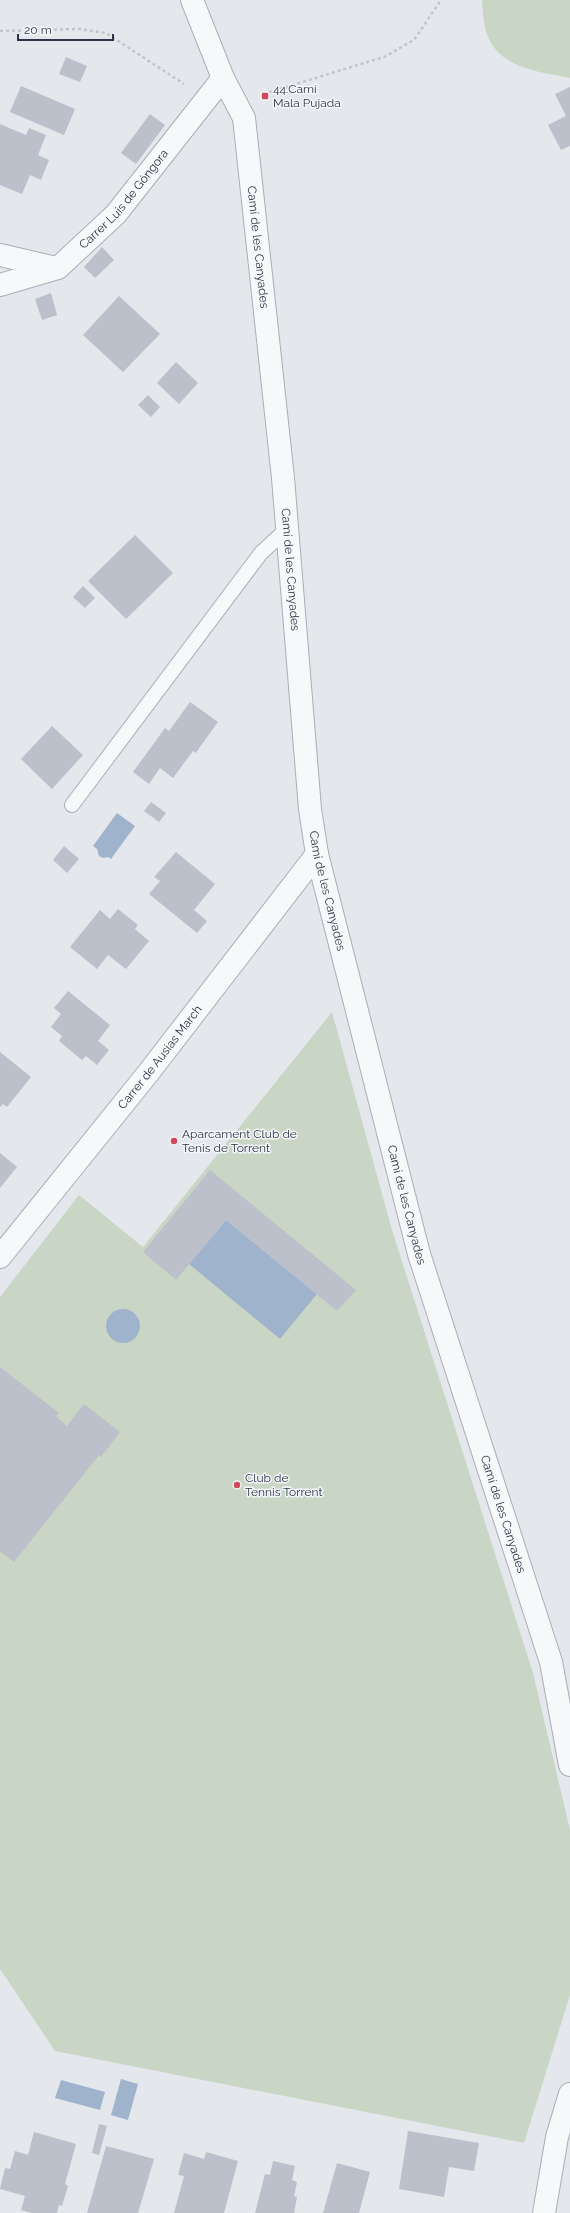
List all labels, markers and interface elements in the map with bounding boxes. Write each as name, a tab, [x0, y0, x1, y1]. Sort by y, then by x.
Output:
scale bar	[18, 16, 113, 42]
text: 20 m	[24, 23, 52, 37]
place label: 44.Camí Mala Pujada	[273, 82, 341, 110]
marker: 44.Camí Mala Pujada	[260, 91, 270, 101]
street label: Carrer Luis de Góngora	[76, 146, 171, 252]
street label: Camí de les Canyades	[244, 185, 272, 309]
street label: Camí de les Canyades	[278, 508, 302, 632]
street label: Camí de les Canyades	[306, 830, 348, 953]
street label: Carrer de Ausias March	[115, 1002, 205, 1112]
place label: Aparcament Club de Tenis de Torrent	[182, 1127, 297, 1155]
marker: Aparcament Club de Tenis de Torrent	[169, 1136, 179, 1146]
street label: Camí de les Canyades	[384, 1144, 429, 1267]
street label: Camí de les Canyades	[478, 1453, 529, 1575]
place label: Club de Tennis Torrent	[245, 1471, 322, 1499]
marker: Club de Tennis Torrent	[232, 1480, 242, 1490]

